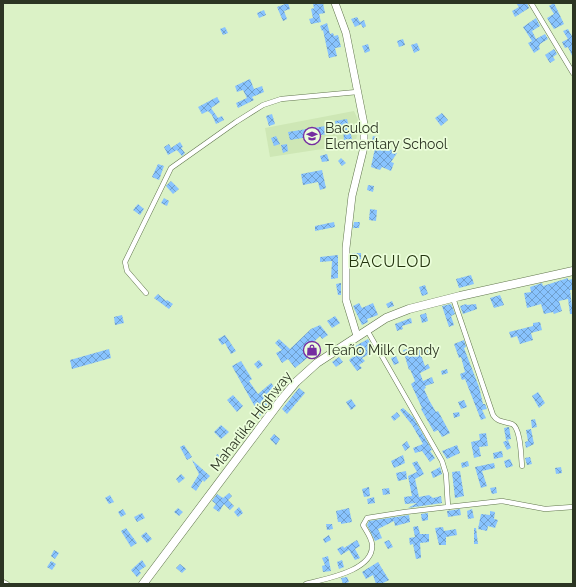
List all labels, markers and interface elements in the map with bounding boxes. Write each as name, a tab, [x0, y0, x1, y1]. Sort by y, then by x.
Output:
place label: Baculod Elementary School	[325, 120, 448, 152]
school or university icon: Baculod Elementary School	[302, 126, 322, 146]
district label: BACULOD	[348, 252, 432, 271]
shop icon: Teaño Milk Candy	[302, 340, 322, 360]
place label: Teaño Milk Candy	[325, 342, 440, 358]
street label: Maharlika Highway	[207, 368, 295, 474]

